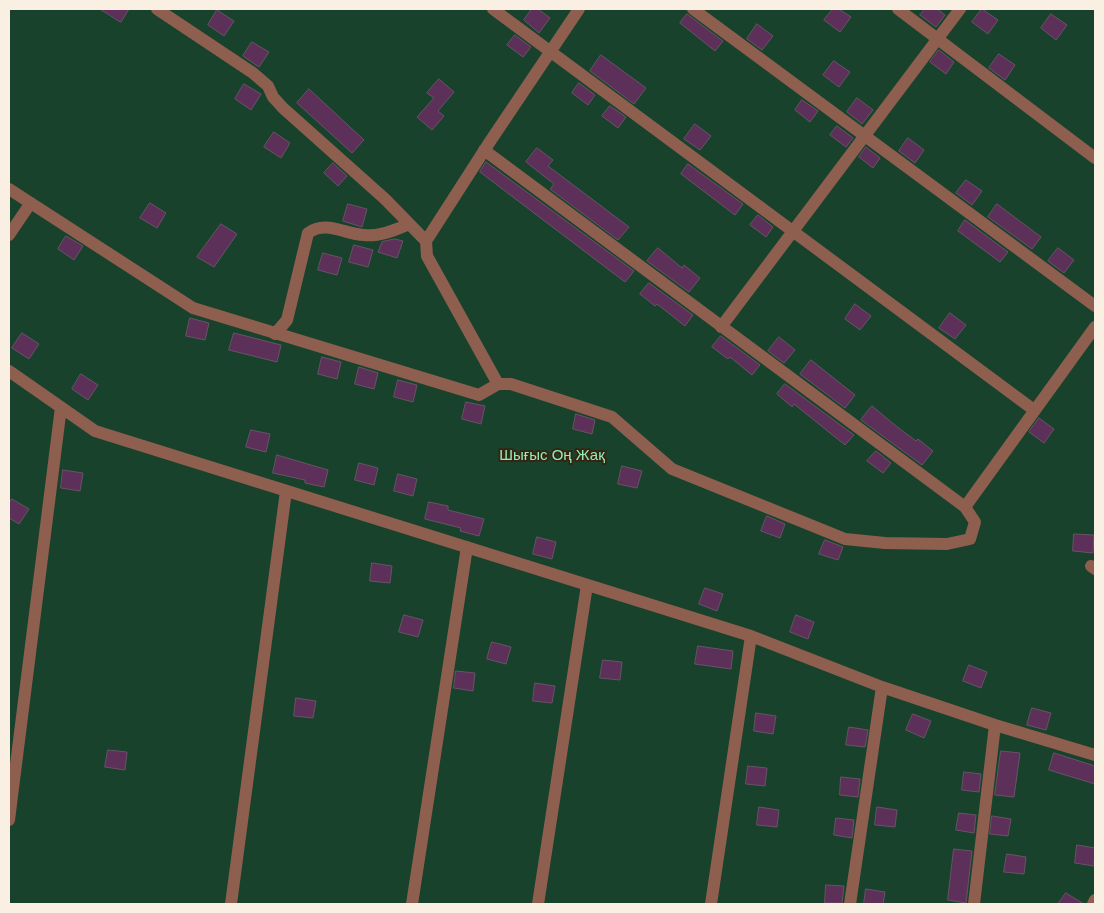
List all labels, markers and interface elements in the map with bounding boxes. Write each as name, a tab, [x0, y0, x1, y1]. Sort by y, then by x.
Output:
park label: Шығыс Оң Жақ	[499, 447, 605, 465]

